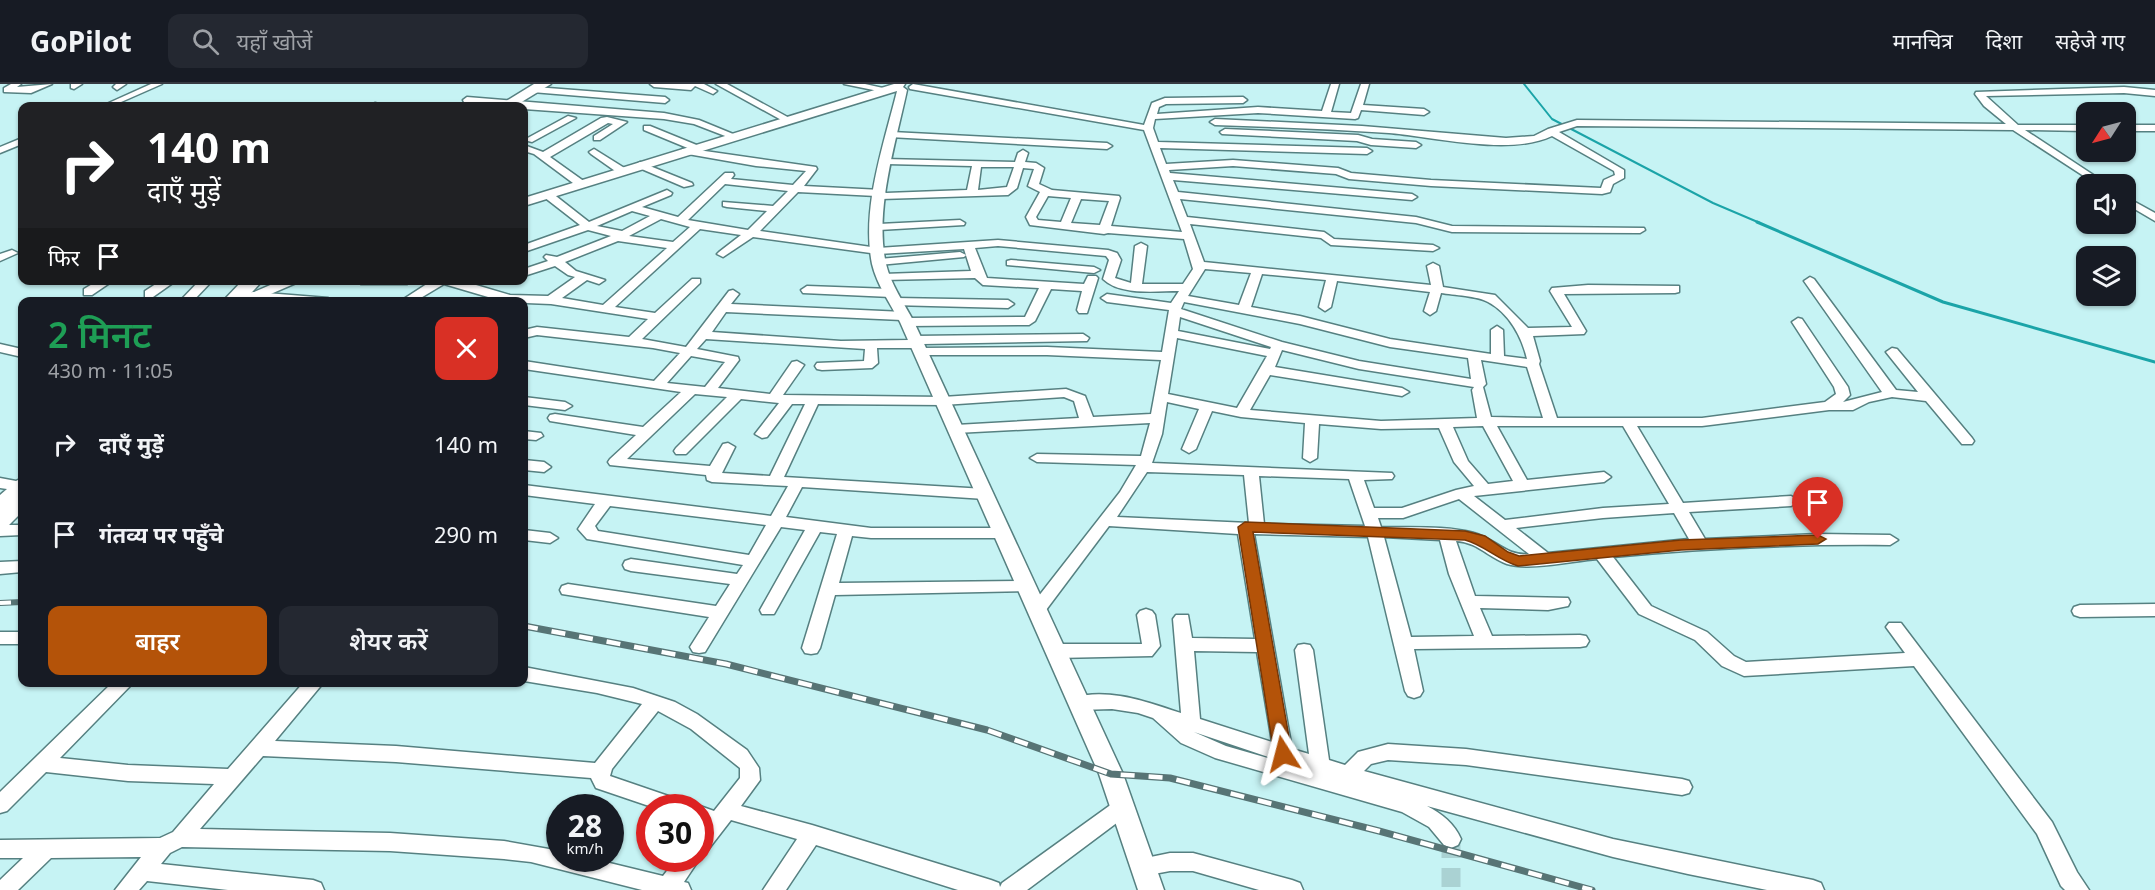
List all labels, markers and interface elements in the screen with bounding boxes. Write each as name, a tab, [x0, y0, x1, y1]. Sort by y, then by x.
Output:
search box	[168, 14, 588, 68]
text: GoPilot	[30, 22, 132, 60]
icon: search	[189, 25, 222, 58]
text: यहाँ खोजें	[237, 26, 312, 56]
text: मानचित्र	[1893, 27, 1953, 55]
text: दिशा	[1986, 27, 2022, 55]
text: सहेजे गए	[2055, 27, 2125, 55]
north arrow	[2076, 102, 2136, 162]
map controls	[2076, 102, 2136, 306]
text: 140 m	[147, 118, 271, 175]
icon: right	[48, 126, 126, 204]
text: दाएँ मुड़ें	[147, 172, 221, 209]
button: sound	[2076, 174, 2136, 234]
icon: arrive	[92, 240, 125, 273]
text: फिर	[48, 242, 80, 272]
button: layers	[2076, 246, 2136, 306]
text: 2 मिनट	[48, 310, 151, 359]
button: close	[435, 317, 498, 380]
text: 430 m · 11:05	[48, 357, 173, 384]
icon: right	[48, 428, 81, 461]
text: दाएँ मुड़ें	[99, 429, 164, 459]
text: 140 m	[434, 429, 498, 459]
pin	[1792, 477, 1843, 539]
icon: arrive	[1801, 486, 1834, 519]
icon: arrive	[48, 518, 81, 551]
text: गंतव्य पर पहुँचे	[99, 519, 224, 549]
text: 290 m	[434, 519, 498, 549]
button: बाहर	[48, 606, 267, 675]
button: शेयर करें	[279, 606, 498, 675]
position arrow	[1251, 722, 1315, 786]
speed limit sign: 30	[636, 794, 714, 872]
text: 28	[568, 805, 602, 846]
text: km/h	[567, 838, 603, 858]

